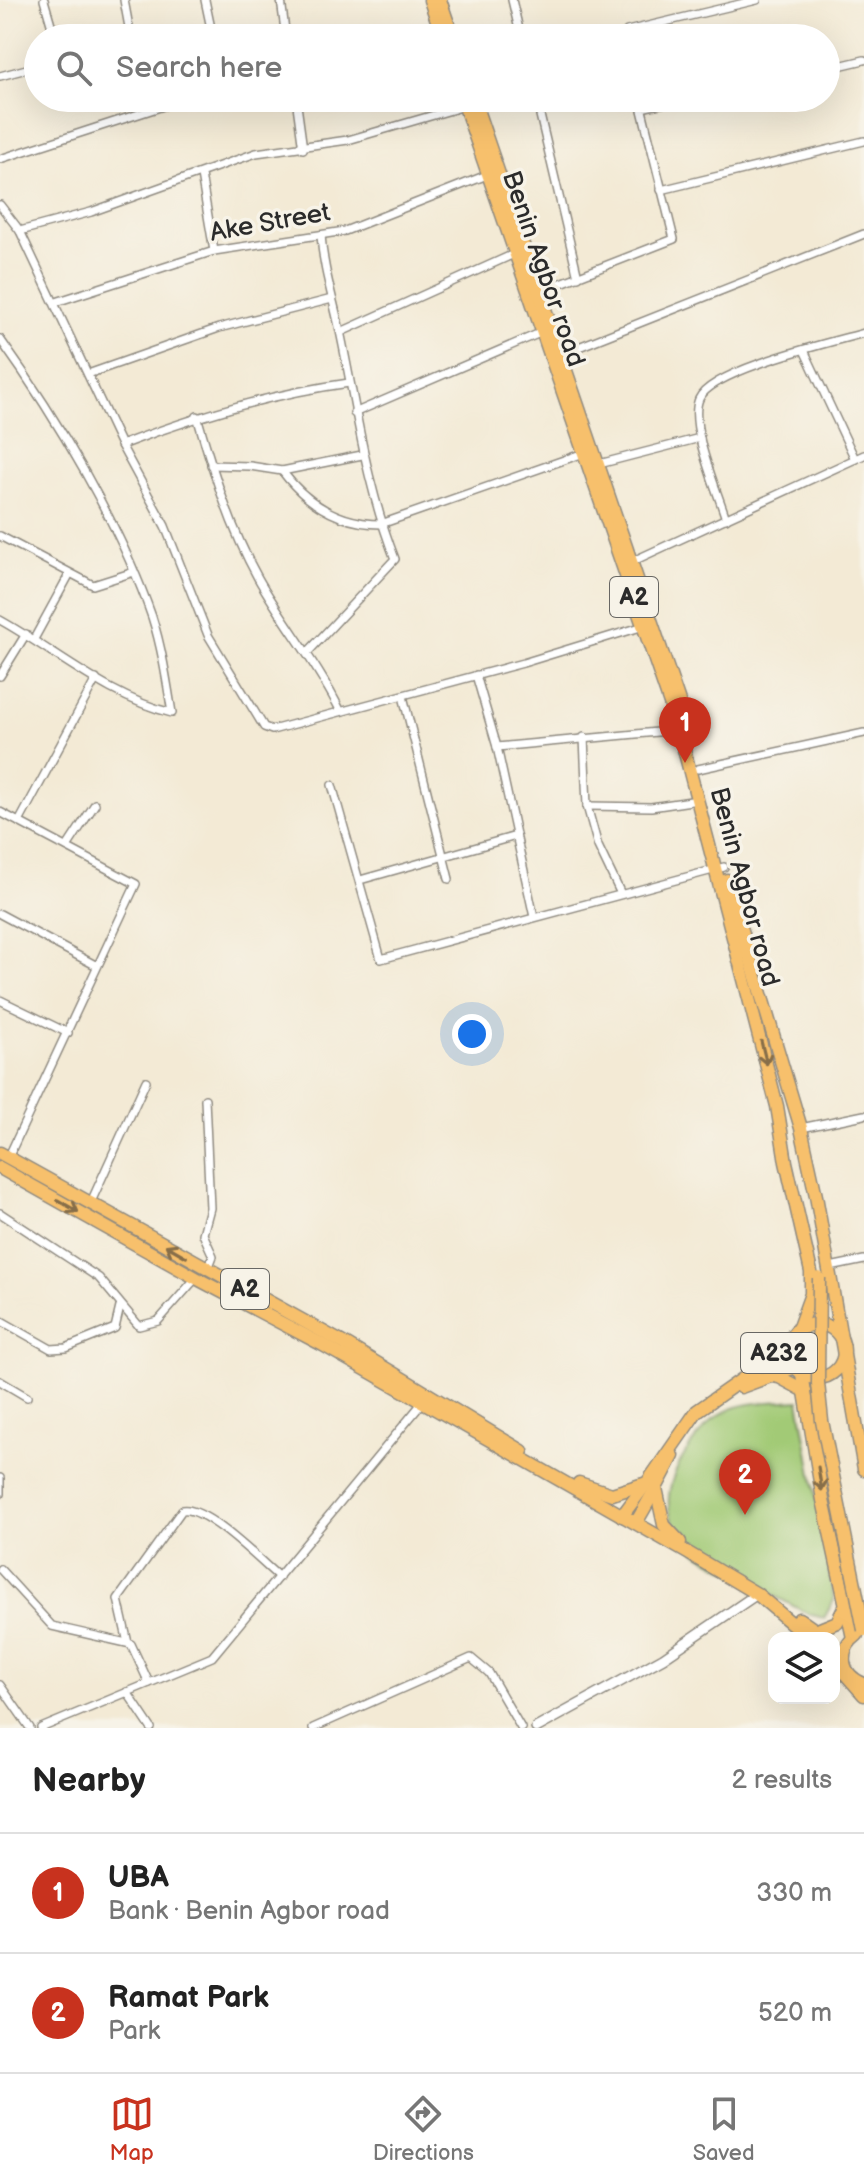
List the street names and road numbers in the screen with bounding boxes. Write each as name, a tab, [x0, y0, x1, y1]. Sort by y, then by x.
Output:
street label: Benin Agbor road	[495, 167, 591, 371]
street label: Ake Street	[207, 197, 333, 249]
road number: A2	[610, 577, 658, 617]
street label: Benin Agbor road	[702, 784, 786, 990]
road number: A2	[221, 1269, 269, 1309]
road number: A232	[741, 1333, 817, 1373]

